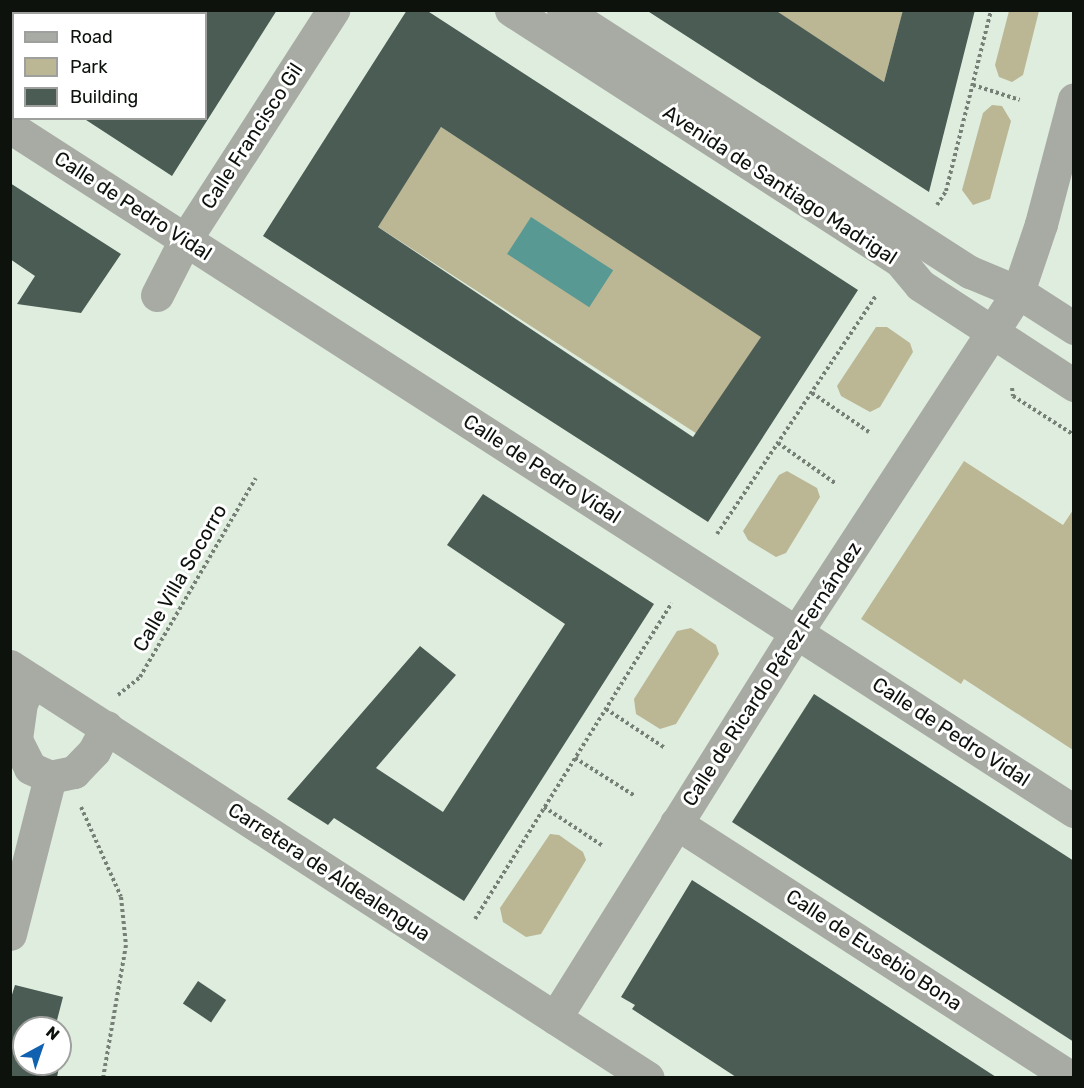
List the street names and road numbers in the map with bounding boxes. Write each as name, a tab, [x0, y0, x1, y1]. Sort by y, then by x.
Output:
street label: Calle Francisco Gil	[196, 59, 308, 213]
street label: Avenida de Santiago Madrigal	[659, 100, 901, 270]
street label: Calle de Pedro Vidal	[50, 146, 216, 266]
street label: Calle de Pedro Vidal	[459, 409, 625, 529]
street label: Calle Villa Socorro	[128, 500, 232, 656]
street label: Calle de Ricardo Pérez Fernández	[677, 537, 867, 811]
street label: Calle de Pedro Vidal	[868, 672, 1034, 792]
street label: Carretera de Aldealengua	[223, 798, 435, 946]
street label: Calle de Eusebio Bona	[782, 884, 966, 1016]

